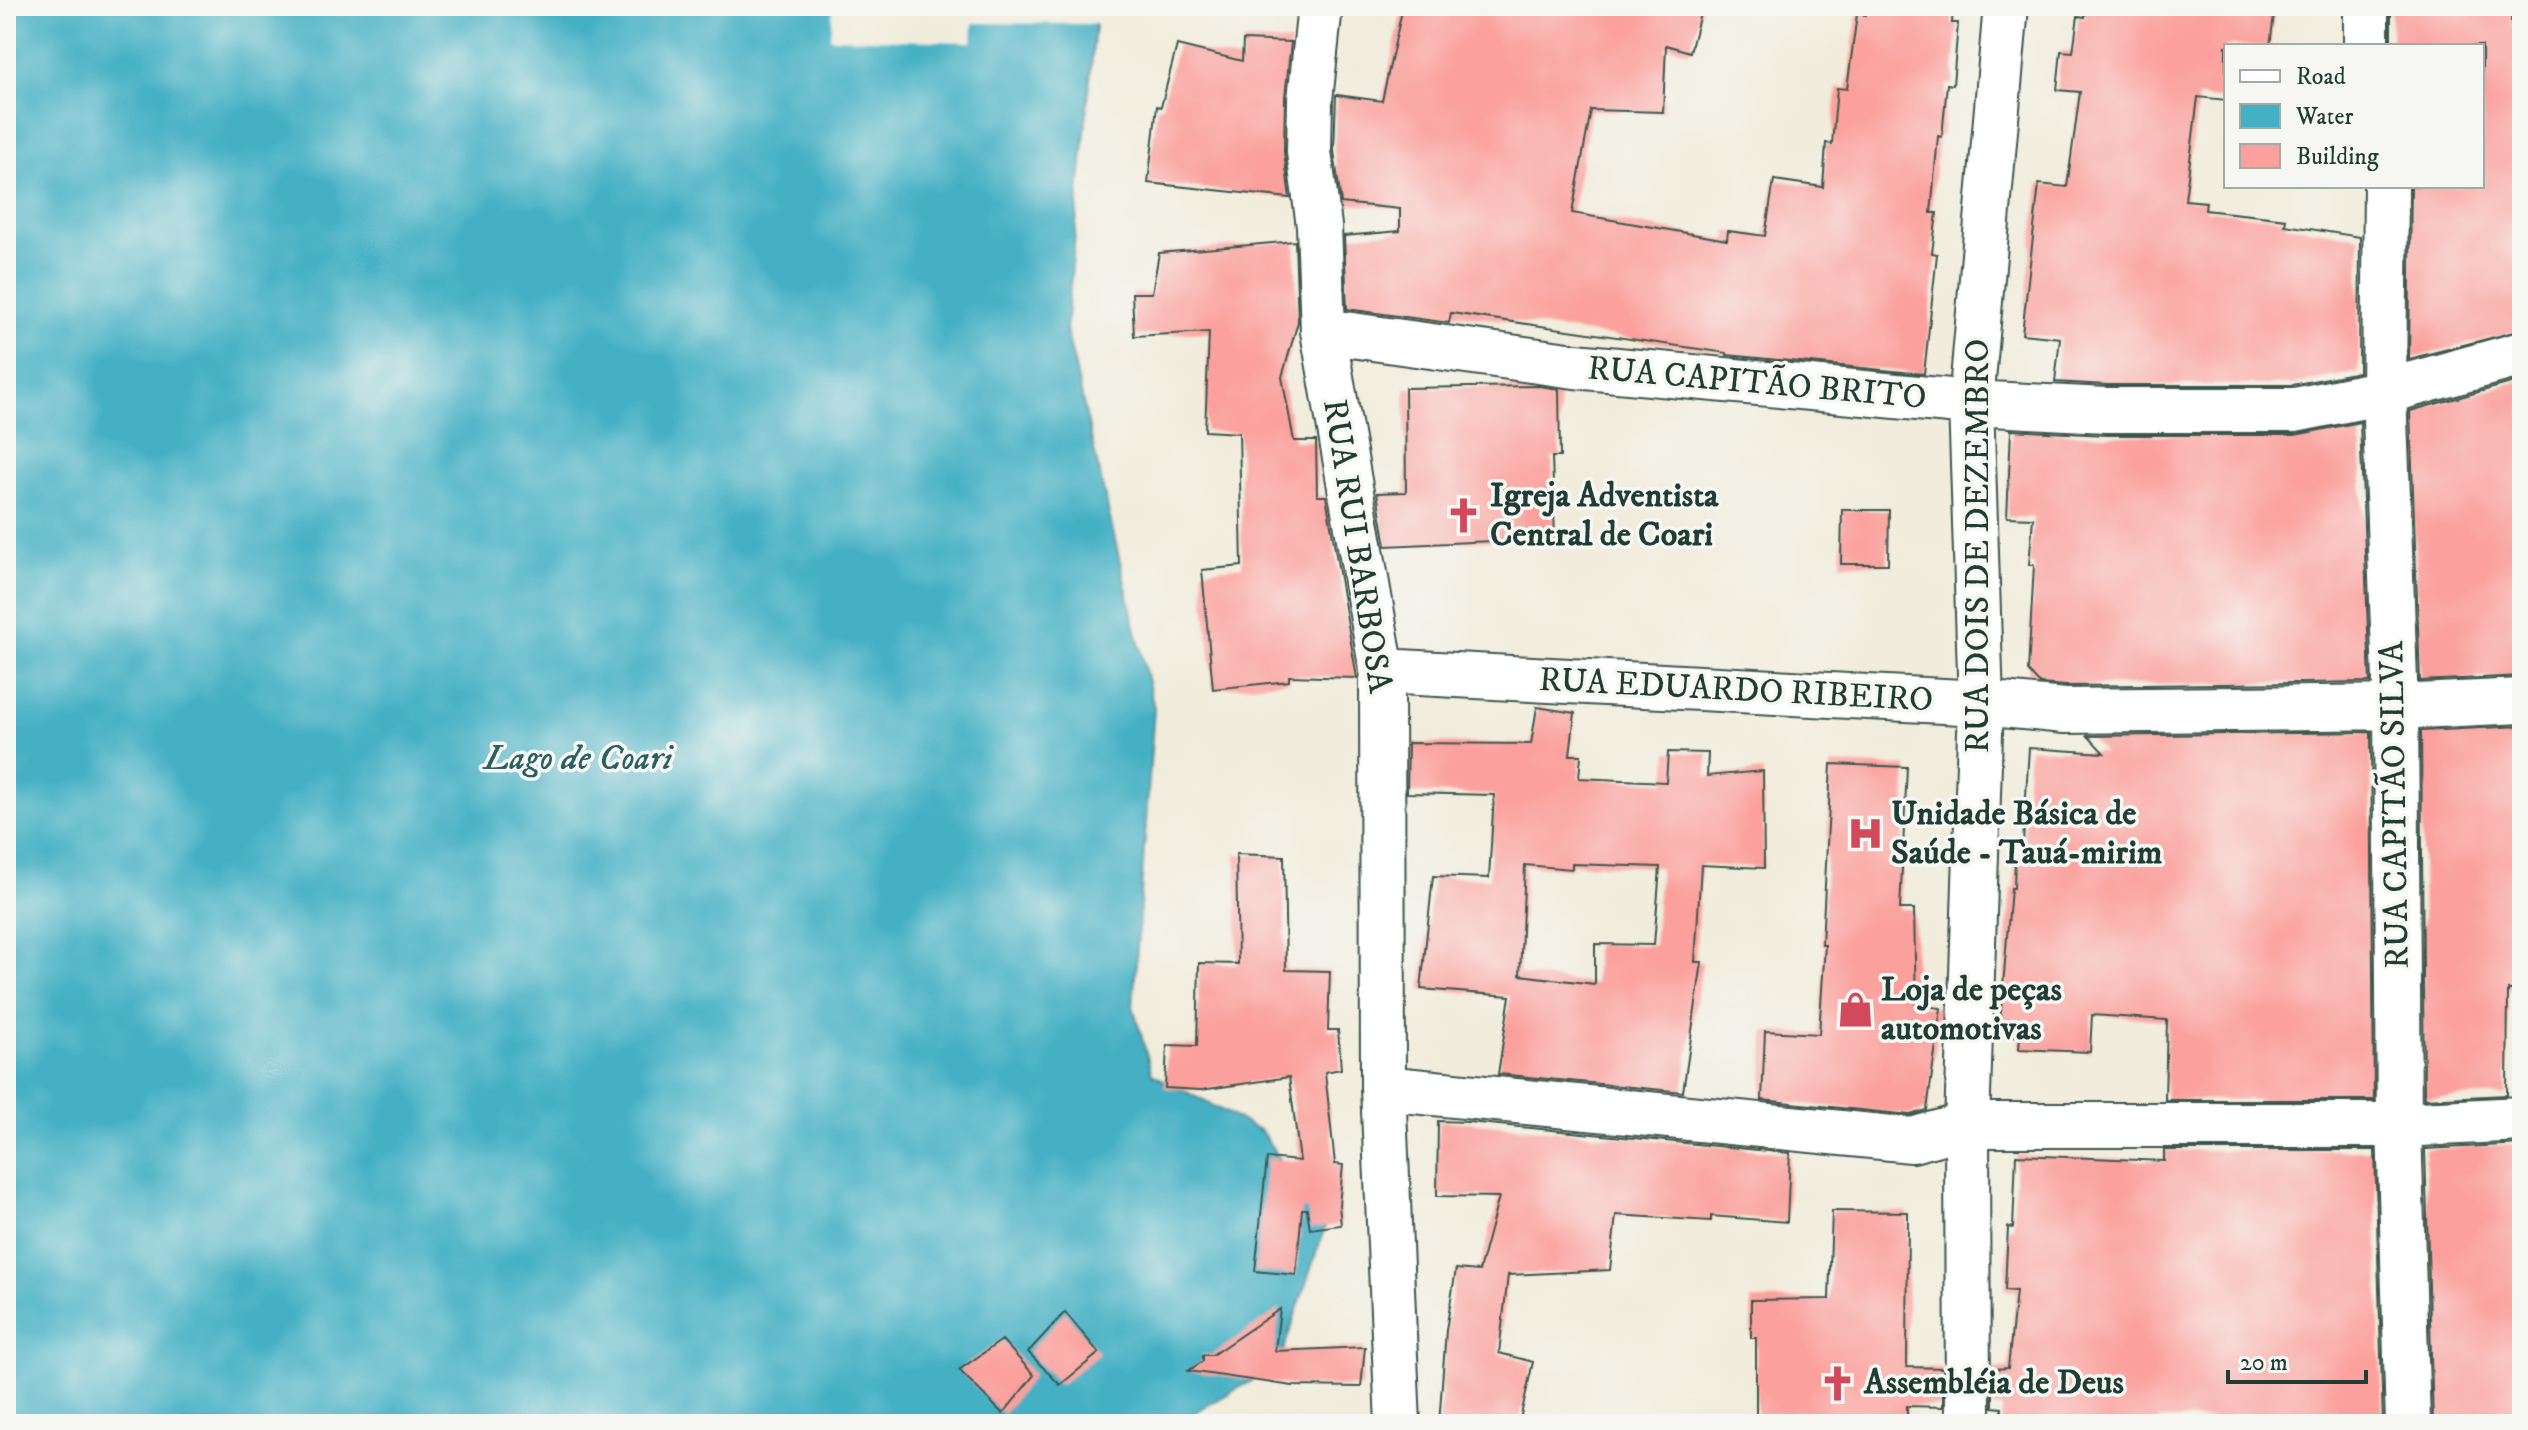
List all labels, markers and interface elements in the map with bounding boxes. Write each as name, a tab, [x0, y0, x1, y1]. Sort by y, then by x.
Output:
legend	[2224, 44, 2484, 188]
text: Road	[2296, 62, 2346, 92]
text: Water	[2295, 102, 2353, 132]
text: Building	[2296, 142, 2379, 172]
street label: RUA DOIS DE DEZEMBRO	[1957, 339, 1999, 753]
street label: RUA CAPITÃO BRITO	[1586, 347, 1928, 419]
street label: RUA RUI BARBOSA	[1313, 396, 1401, 696]
place label: Igreja Adventista Central de Coari	[1490, 475, 1719, 556]
church icon: Igreja Adventista Central de Coari	[1445, 497, 1483, 535]
street label: RUA CAPITÃO SILVA	[2371, 640, 2419, 969]
street label: RUA EDUARDO RIBEIRO	[1538, 659, 1934, 721]
water label: Lago de Coari	[482, 736, 675, 781]
place label: Unidade Básica de Saúde - Tauá-mirim	[1891, 793, 2163, 874]
hospital icon: Unidade Básica de Saúde - Tauá-mirim	[1846, 815, 1884, 853]
place label: Loja de peças automotivas	[1881, 969, 2062, 1050]
shop icon: Loja de peças automotivas	[1836, 991, 1874, 1029]
scale bar	[2228, 1334, 2366, 1384]
text: 20 m	[2240, 1348, 2288, 1378]
place label: Assembléia de Deus	[1863, 1362, 2124, 1404]
church icon: Assembléia de Deus	[1819, 1364, 1857, 1402]

